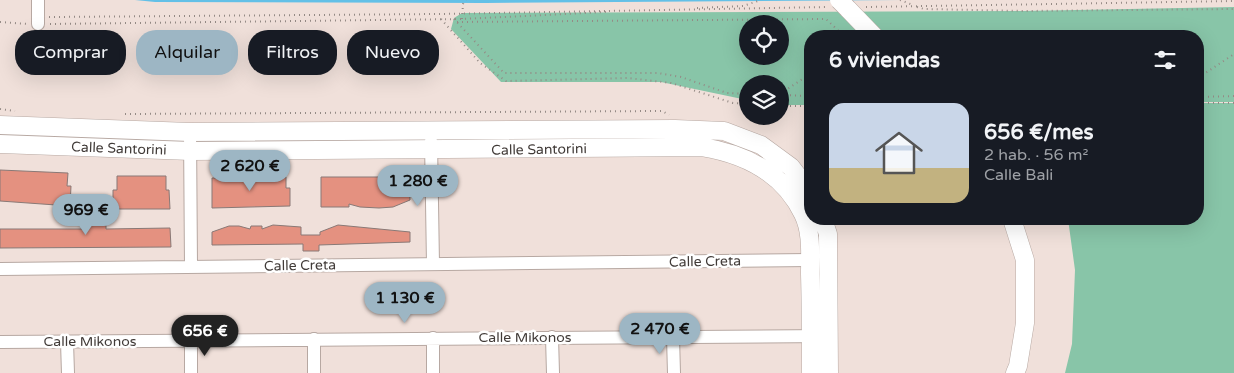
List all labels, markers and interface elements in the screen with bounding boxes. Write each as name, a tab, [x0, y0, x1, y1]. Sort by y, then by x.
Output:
map controls	[739, 15, 789, 125]
button: locate	[739, 15, 789, 65]
chip: Comprar	[15, 30, 126, 75]
chip: Alquilar	[136, 30, 238, 75]
chip: Filtros	[248, 30, 337, 75]
chip: Nuevo	[347, 30, 439, 75]
icon: filters	[1151, 46, 1179, 74]
text: 6 viviendas	[829, 48, 940, 73]
button: layers	[739, 75, 789, 125]
text: 656 €/mes	[984, 120, 1094, 145]
icon: home	[869, 123, 929, 183]
street label: Calle Santorini	[71, 138, 167, 159]
street label: Calle Santorini	[491, 140, 587, 159]
text: 2 hab. · 56 m²	[984, 145, 1088, 165]
pin: 2 620 €	[204, 150, 296, 192]
text: 2 620 €	[220, 156, 280, 176]
pin: 1 280 €	[372, 164, 464, 207]
text: Calle Bali	[984, 165, 1053, 185]
text: 1 280 €	[388, 171, 448, 191]
pin: 969 €	[51, 194, 121, 236]
text: 969 €	[63, 200, 109, 220]
street label: Calle Creta	[669, 252, 741, 271]
street label: Calle Creta	[264, 256, 336, 275]
pin: 1 130 €	[359, 282, 451, 324]
text: 1 130 €	[375, 288, 435, 308]
pin: 2 470 €	[614, 312, 706, 355]
pin: 656 €	[170, 314, 240, 357]
text: 2 470 €	[630, 319, 690, 339]
text: 656 €	[182, 321, 228, 341]
street label: Calle Mikonos	[479, 329, 572, 346]
street label: Calle Mikonos	[44, 333, 137, 350]

